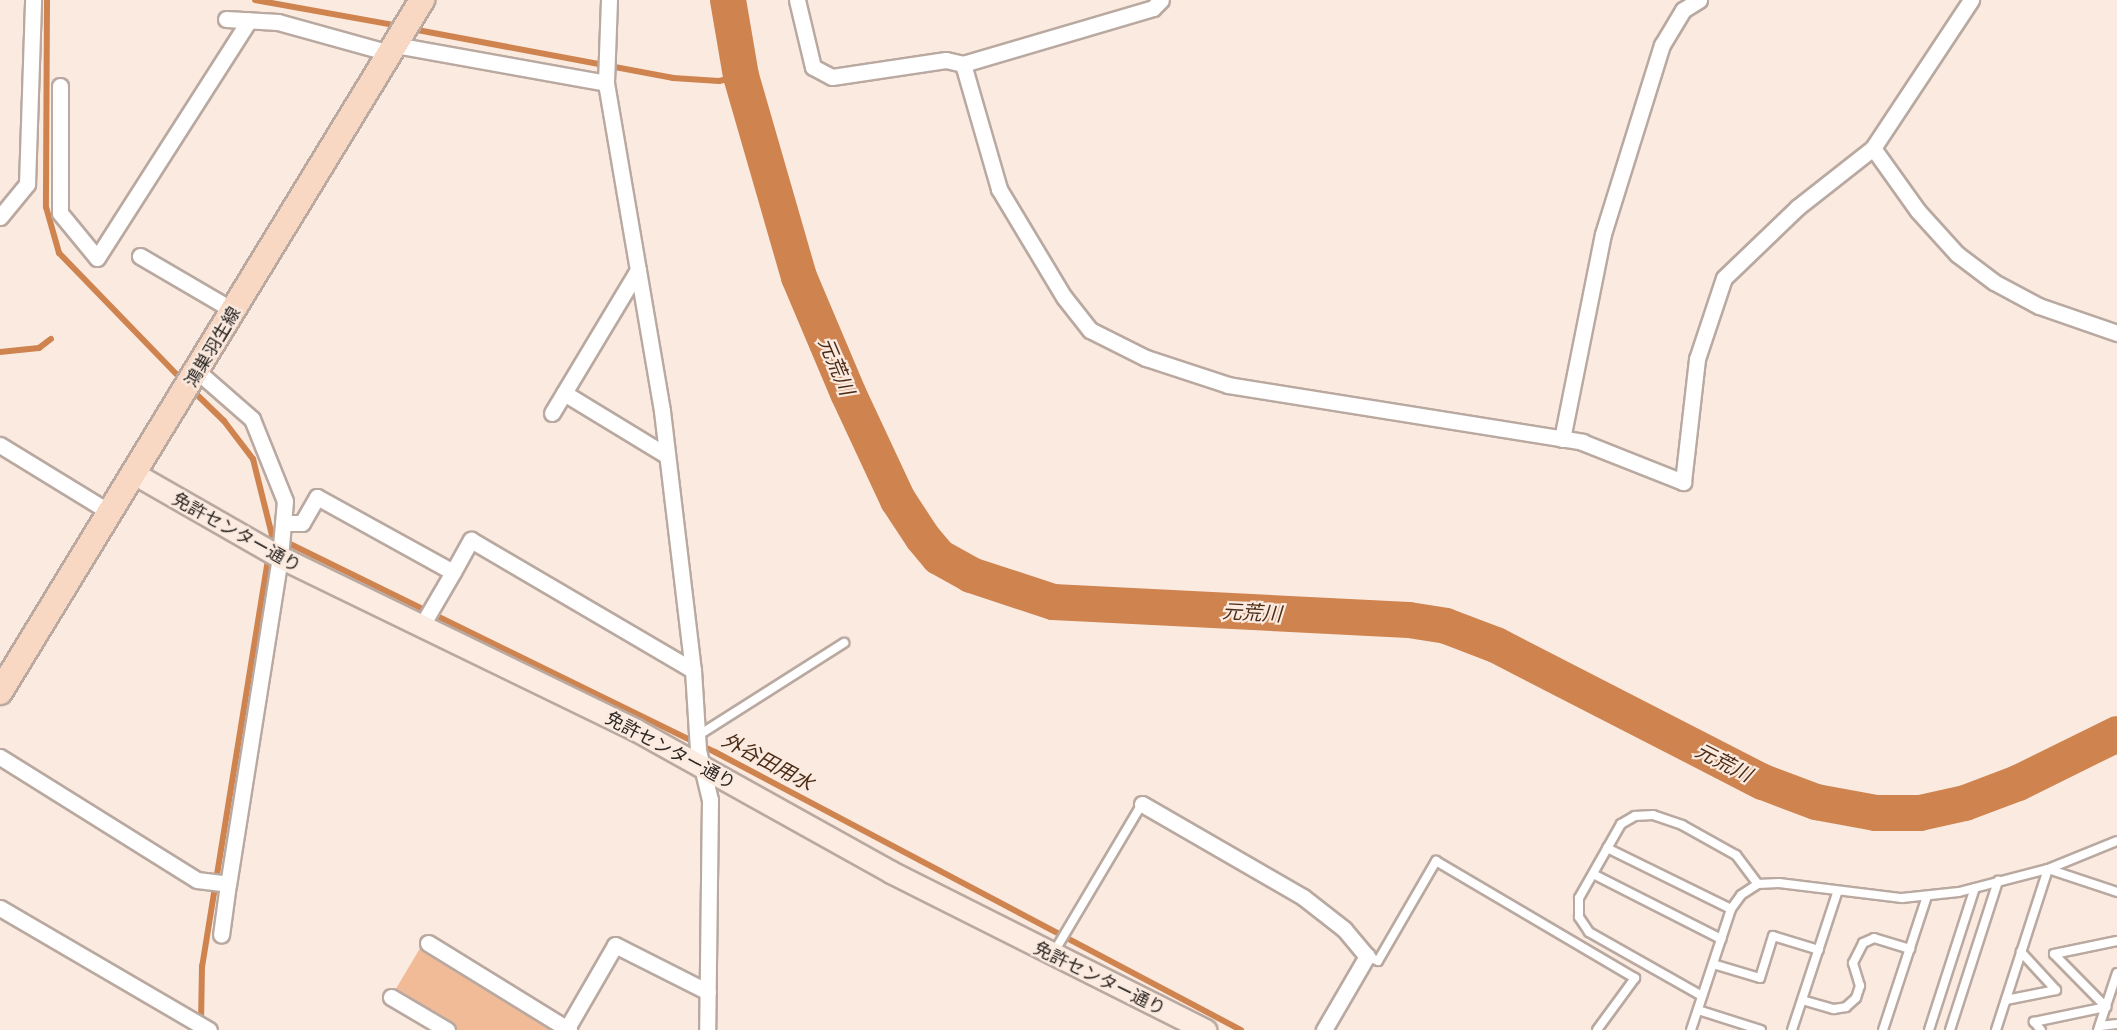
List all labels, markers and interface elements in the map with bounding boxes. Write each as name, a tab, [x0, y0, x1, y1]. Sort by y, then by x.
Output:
street label: 鴻巣羽生線	[180, 303, 244, 391]
water label: 元荒川	[814, 334, 860, 398]
street label: 免許センター通り	[169, 488, 305, 576]
water label: 元荒川	[1221, 598, 1283, 626]
street label: 免許センター通り	[602, 707, 740, 793]
water label: 外谷田用水	[718, 727, 818, 795]
water label: 元荒川	[1692, 738, 1756, 786]
street label: 免許センター通り	[1031, 937, 1169, 1019]

